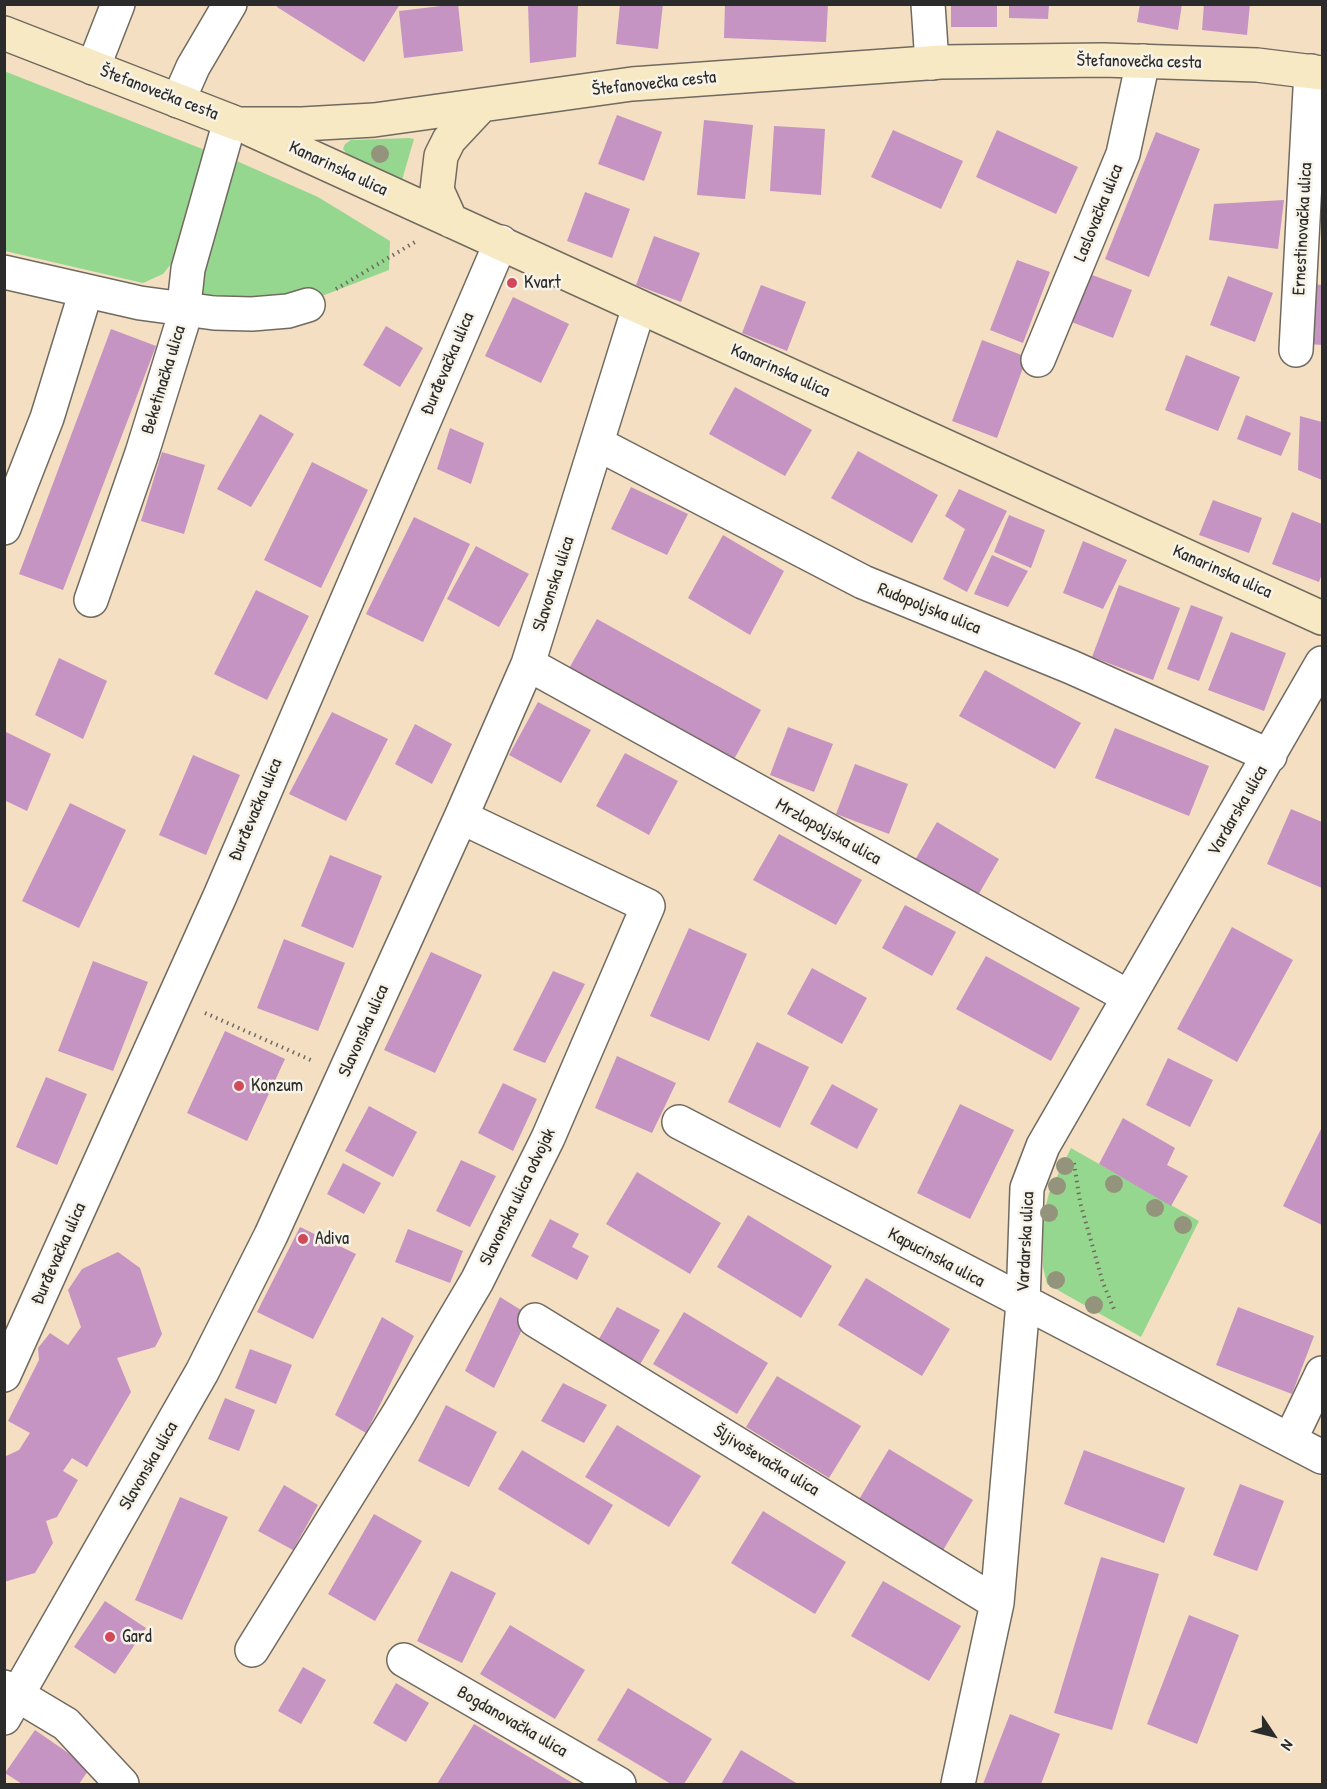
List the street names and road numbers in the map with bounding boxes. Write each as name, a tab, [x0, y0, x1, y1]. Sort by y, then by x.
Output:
street label: Štefanovečka cesta	[1076, 50, 1202, 74]
street label: Štefanovečka cesta	[97, 61, 221, 125]
street label: Štefanovečka cesta	[591, 67, 717, 101]
street label: Kanarinska ulica	[285, 137, 391, 201]
street label: Laslovačka ulica	[1070, 161, 1128, 265]
street label: Ernestinovačka ulica	[1289, 162, 1317, 296]
street label: Đurđevačka ulica	[417, 309, 479, 419]
street label: Beketinačka ulica	[137, 323, 191, 437]
street label: Kanarinska ulica	[727, 339, 833, 403]
street label: Slavonska ulica	[529, 534, 579, 634]
street label: Kanarinska ulica	[1169, 540, 1275, 604]
street label: Rudopoljska ulica	[874, 579, 984, 639]
street label: Đurđevačka ulica	[225, 755, 287, 865]
street label: Vardarska ulica	[1203, 762, 1273, 860]
street label: Mrzlopoljska ulica	[772, 794, 884, 870]
street label: Slavonska ulica	[334, 982, 394, 1080]
street label: Slavonska ulica odvojak	[475, 1125, 561, 1269]
street label: Vardarska ulica	[1013, 1191, 1039, 1293]
street label: Đurđevačka ulica	[27, 1200, 91, 1308]
street label: Kapucinska ulica	[884, 1224, 988, 1292]
street label: Slavonska ulica	[115, 1418, 183, 1514]
street label: Šljivoševačka ulica	[709, 1421, 823, 1501]
street label: Bogdanovačka ulica	[453, 1682, 571, 1762]

